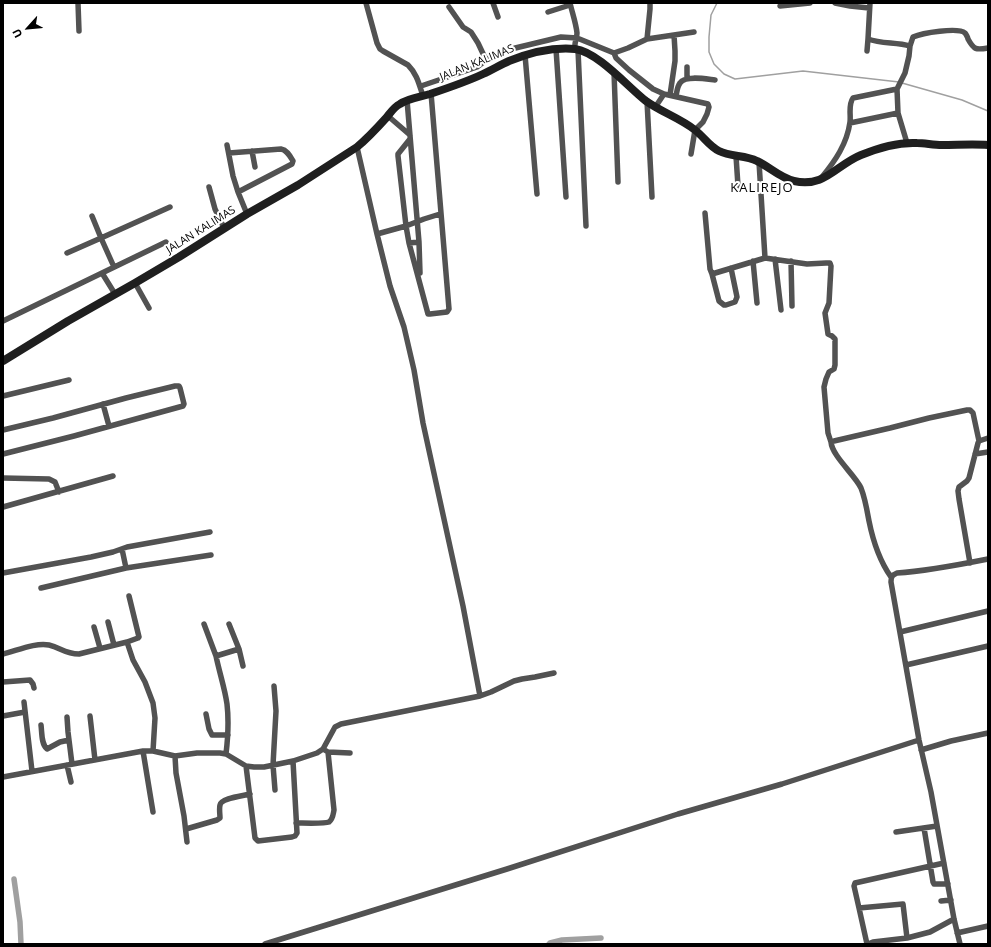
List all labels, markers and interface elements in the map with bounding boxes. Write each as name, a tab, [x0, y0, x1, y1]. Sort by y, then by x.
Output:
north arrow	[8, 8, 48, 48]
text: U	[8, 27, 25, 41]
street label: JALAN KALIMAS	[438, 42, 516, 84]
district label: KALIREJO	[730, 180, 794, 196]
street label: JALAN KALIMAS	[164, 203, 238, 257]

